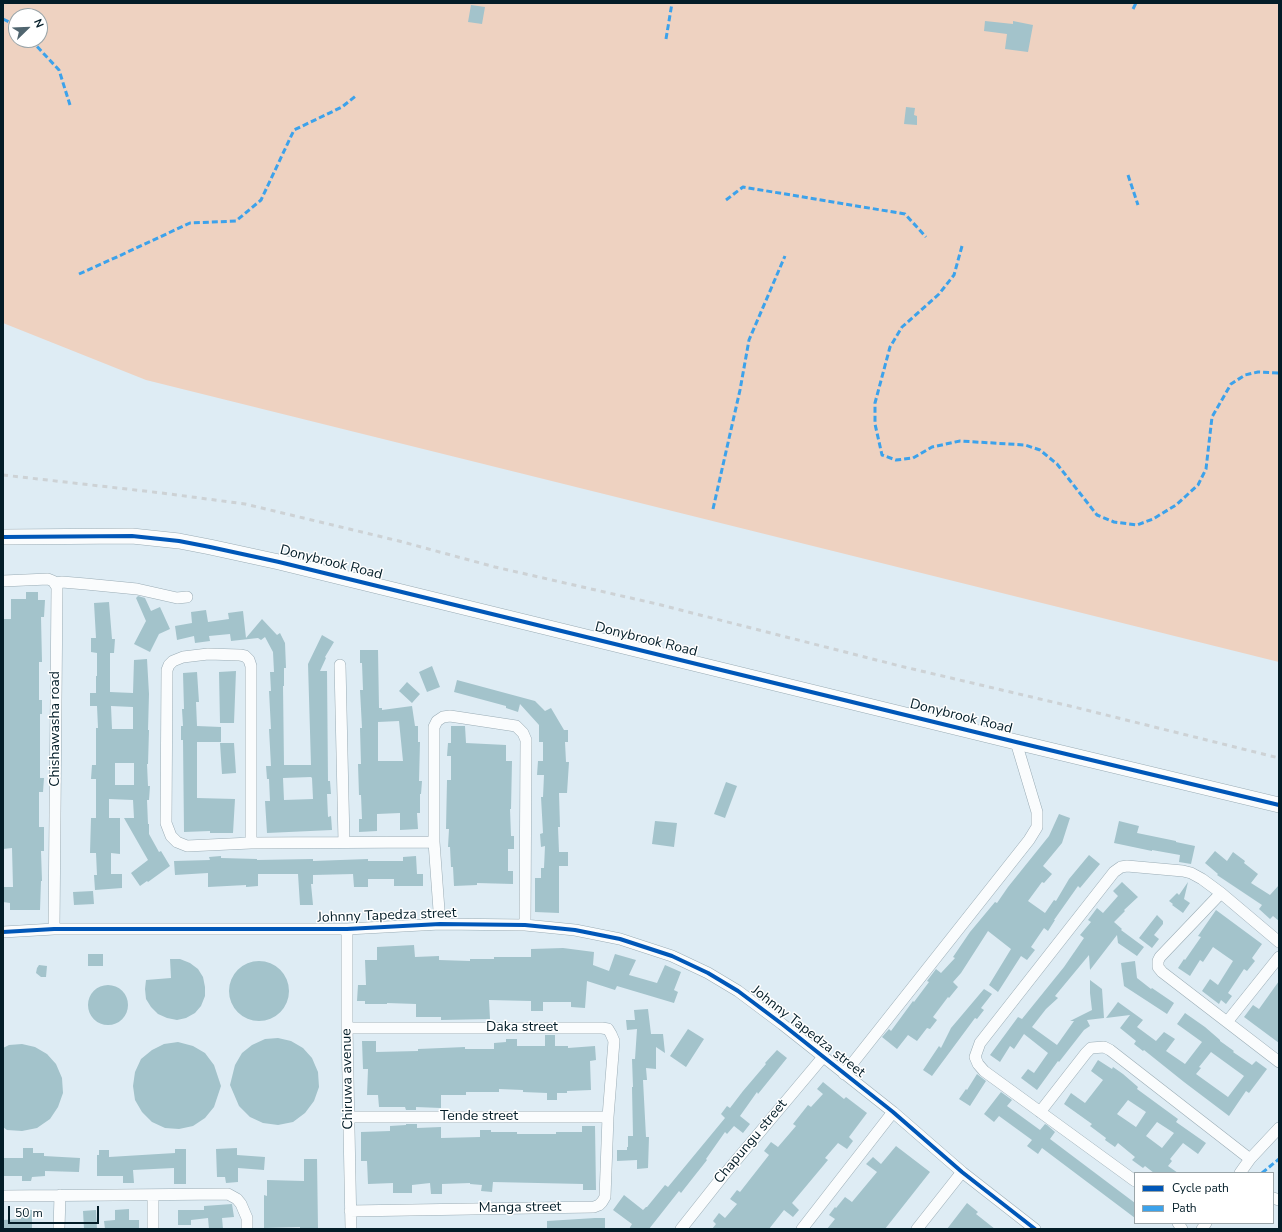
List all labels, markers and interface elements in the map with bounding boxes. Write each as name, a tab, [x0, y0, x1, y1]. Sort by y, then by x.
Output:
north arrow	[8, 8, 48, 48]
text: N	[30, 17, 47, 30]
street label: Donybrook Road	[278, 542, 384, 584]
street label: Donybrook Road	[593, 619, 699, 661]
street label: Chishawasha road	[48, 671, 64, 787]
street label: Donybrook Road	[908, 696, 1014, 738]
street label: Johnny Tapedza street	[317, 905, 457, 927]
street label: Johnny Tapedza street	[748, 983, 868, 1081]
street label: Daka street	[486, 1020, 558, 1036]
street label: Chiruwa avenue	[339, 1028, 357, 1130]
street label: Chapungu street	[711, 1097, 791, 1187]
street label: Tende street	[440, 1109, 518, 1125]
legend	[1134, 1172, 1274, 1224]
text: Cycle path	[1172, 1180, 1229, 1196]
scale bar	[10, 1198, 101, 1224]
street label: Manga street	[478, 1199, 562, 1217]
text: Path	[1172, 1200, 1197, 1216]
text: 50 m	[15, 1205, 43, 1221]

